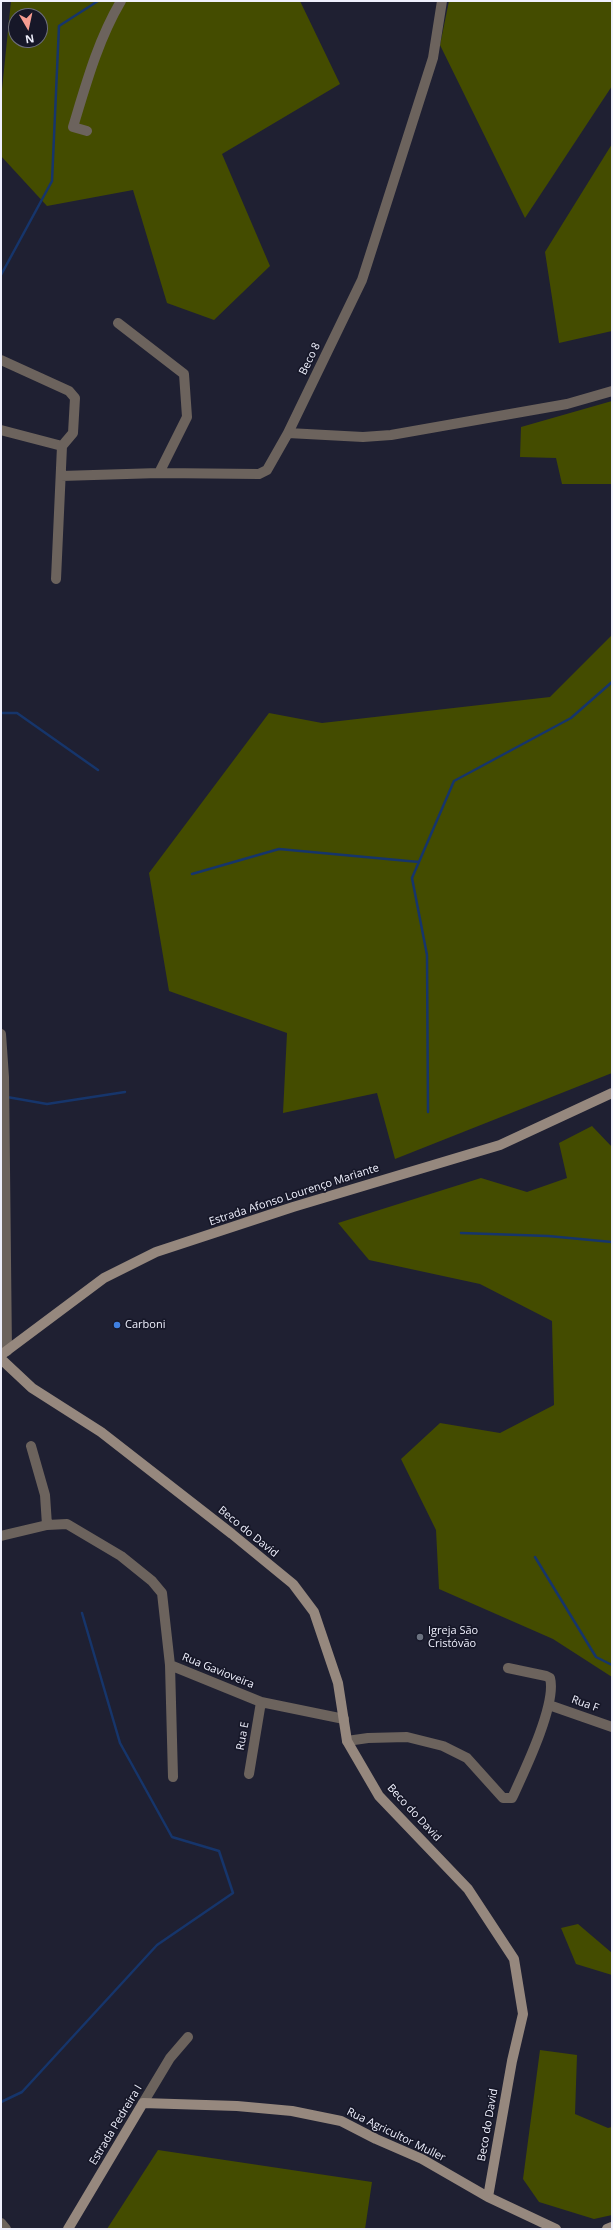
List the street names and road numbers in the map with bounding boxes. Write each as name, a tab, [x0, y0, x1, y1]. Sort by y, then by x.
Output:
street label: Beco 8	[297, 341, 323, 377]
street label: Estrada Afonso Lourenço Mariante	[207, 1161, 381, 1229]
street label: Beco do David	[215, 1504, 281, 1560]
street label: Rua Gavioveira	[180, 1651, 256, 1691]
street label: Rua F	[570, 1693, 600, 1715]
street label: Rua E	[234, 1721, 252, 1751]
street label: Beco do David	[384, 1782, 444, 1844]
street label: Estrada Pedreira I	[87, 2083, 145, 2167]
street label: Beco do David	[475, 2088, 501, 2162]
street label: Rua Agricultor Muller	[344, 2105, 448, 2165]

